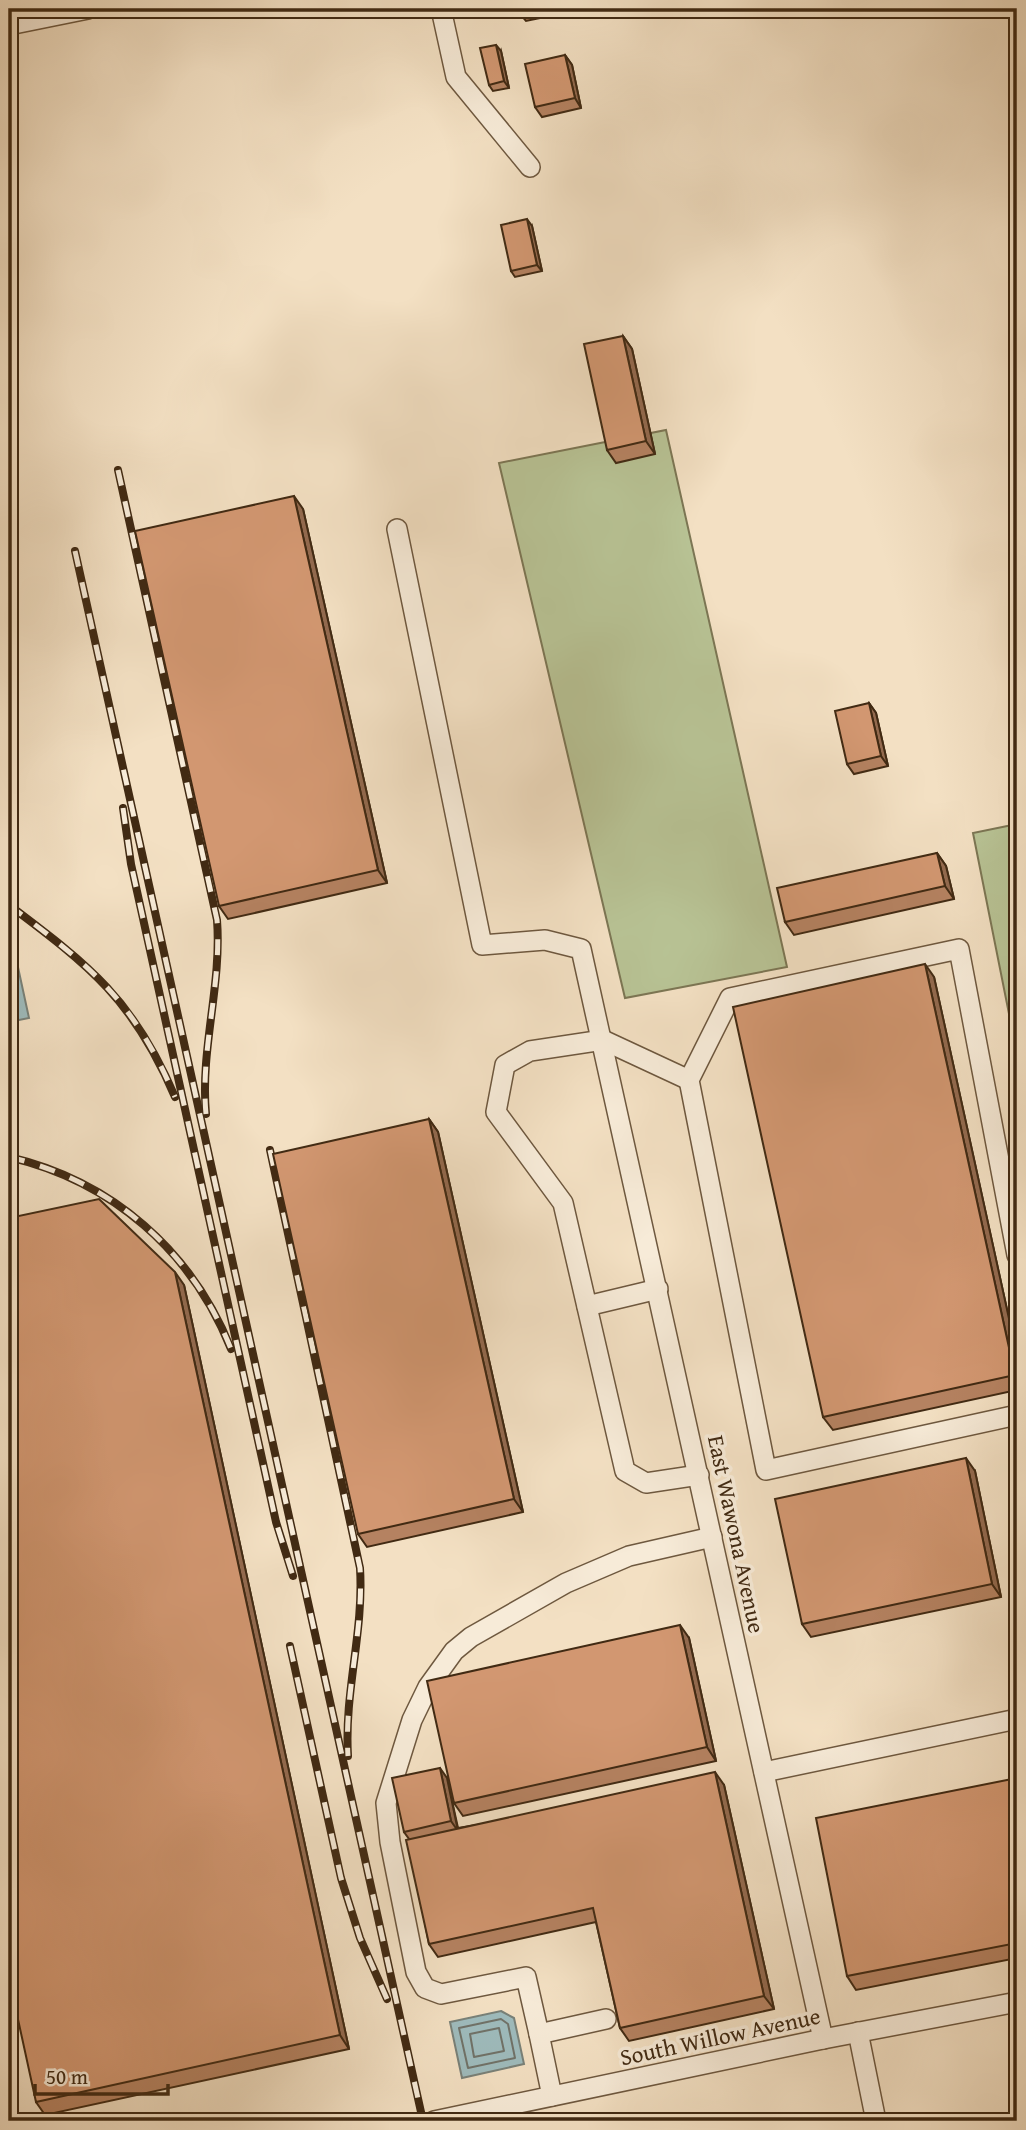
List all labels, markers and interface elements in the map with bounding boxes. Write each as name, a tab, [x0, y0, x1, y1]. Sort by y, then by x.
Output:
street label: East Wawona Avenue	[700, 1432, 774, 1636]
street label: South Willow Avenue	[617, 1999, 823, 2073]
scale bar	[35, 2053, 168, 2097]
text: 50 m	[46, 2061, 88, 2092]

